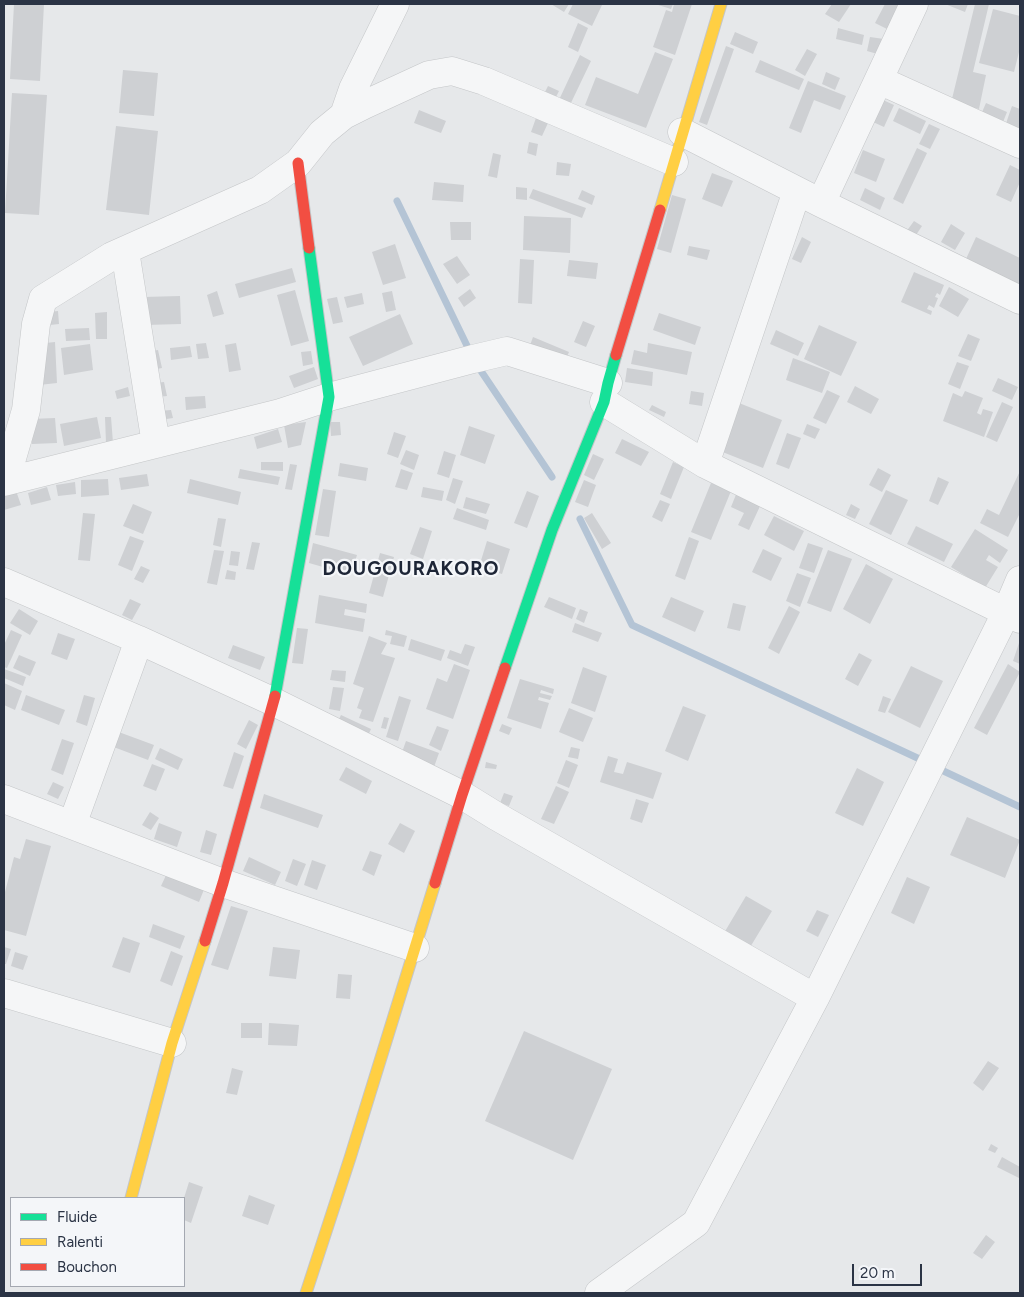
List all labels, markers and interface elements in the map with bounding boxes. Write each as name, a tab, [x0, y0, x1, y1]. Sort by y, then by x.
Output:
district label: DOUGOURAKORO	[321, 558, 501, 580]
legend	[10, 1197, 185, 1287]
text: Fluide	[57, 1208, 97, 1226]
text: Ralenti	[57, 1233, 103, 1251]
scale bar	[854, 1254, 924, 1286]
text: Bouchon	[57, 1258, 117, 1276]
text: 20 m	[860, 1264, 894, 1282]

